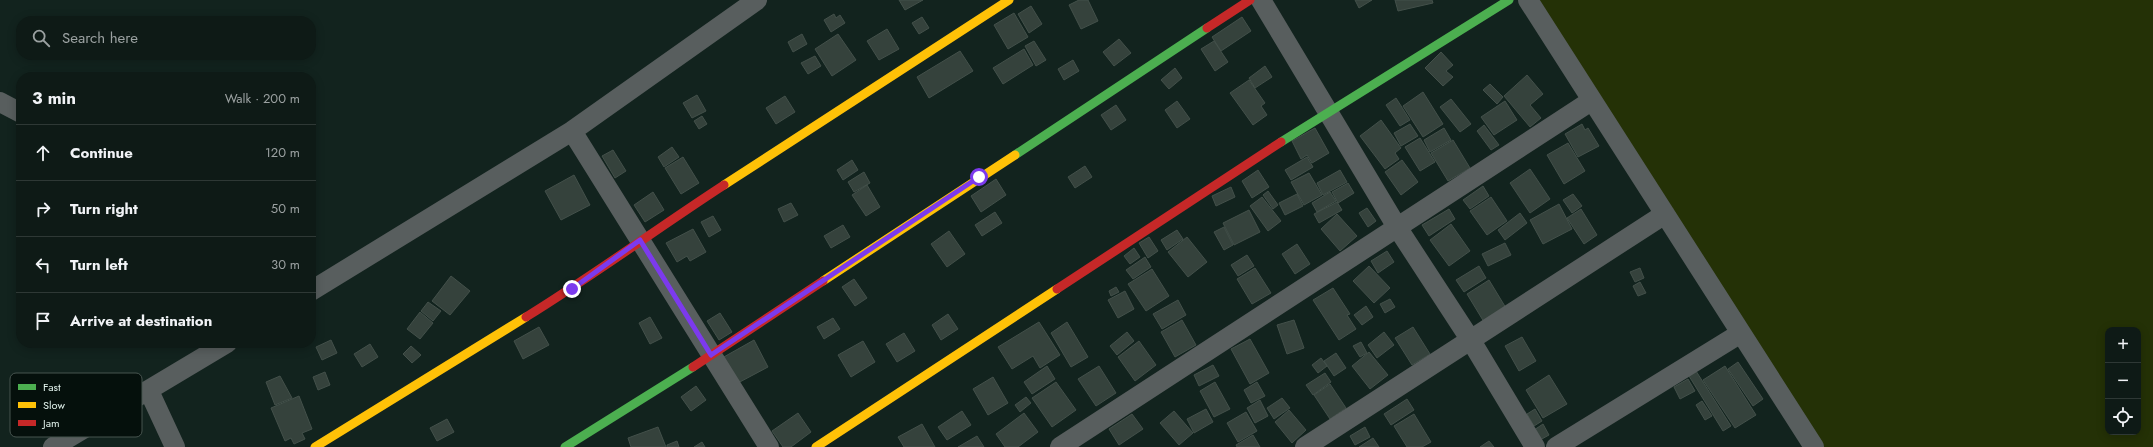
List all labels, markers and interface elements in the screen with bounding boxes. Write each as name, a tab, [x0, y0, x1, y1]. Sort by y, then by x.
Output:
search box	[16, 16, 316, 60]
icon: search	[30, 27, 52, 49]
text: Search here	[62, 27, 138, 49]
text: 3 min	[32, 86, 76, 110]
text: Walk · 200 m	[225, 89, 300, 108]
icon: ahead	[32, 142, 54, 164]
text: Continue	[70, 142, 133, 164]
text: 120 m	[265, 143, 300, 162]
route start	[970, 168, 988, 186]
icon: right	[32, 198, 54, 220]
text: Turn right	[70, 198, 138, 220]
text: 50 m	[271, 199, 300, 218]
icon: left	[32, 254, 54, 276]
text: Turn left	[70, 254, 128, 276]
text: 30 m	[271, 255, 300, 274]
route end	[563, 280, 581, 298]
icon: arrive	[32, 310, 54, 332]
text: Arrive at destination	[70, 310, 212, 332]
map controls	[2105, 327, 2141, 435]
button: +	[2105, 327, 2141, 363]
button: −	[2105, 363, 2141, 399]
legend	[10, 373, 142, 437]
text: Fast	[43, 379, 61, 395]
text: Slow	[43, 397, 65, 413]
button: locate	[2105, 399, 2141, 435]
text: Jam	[41, 415, 60, 431]

